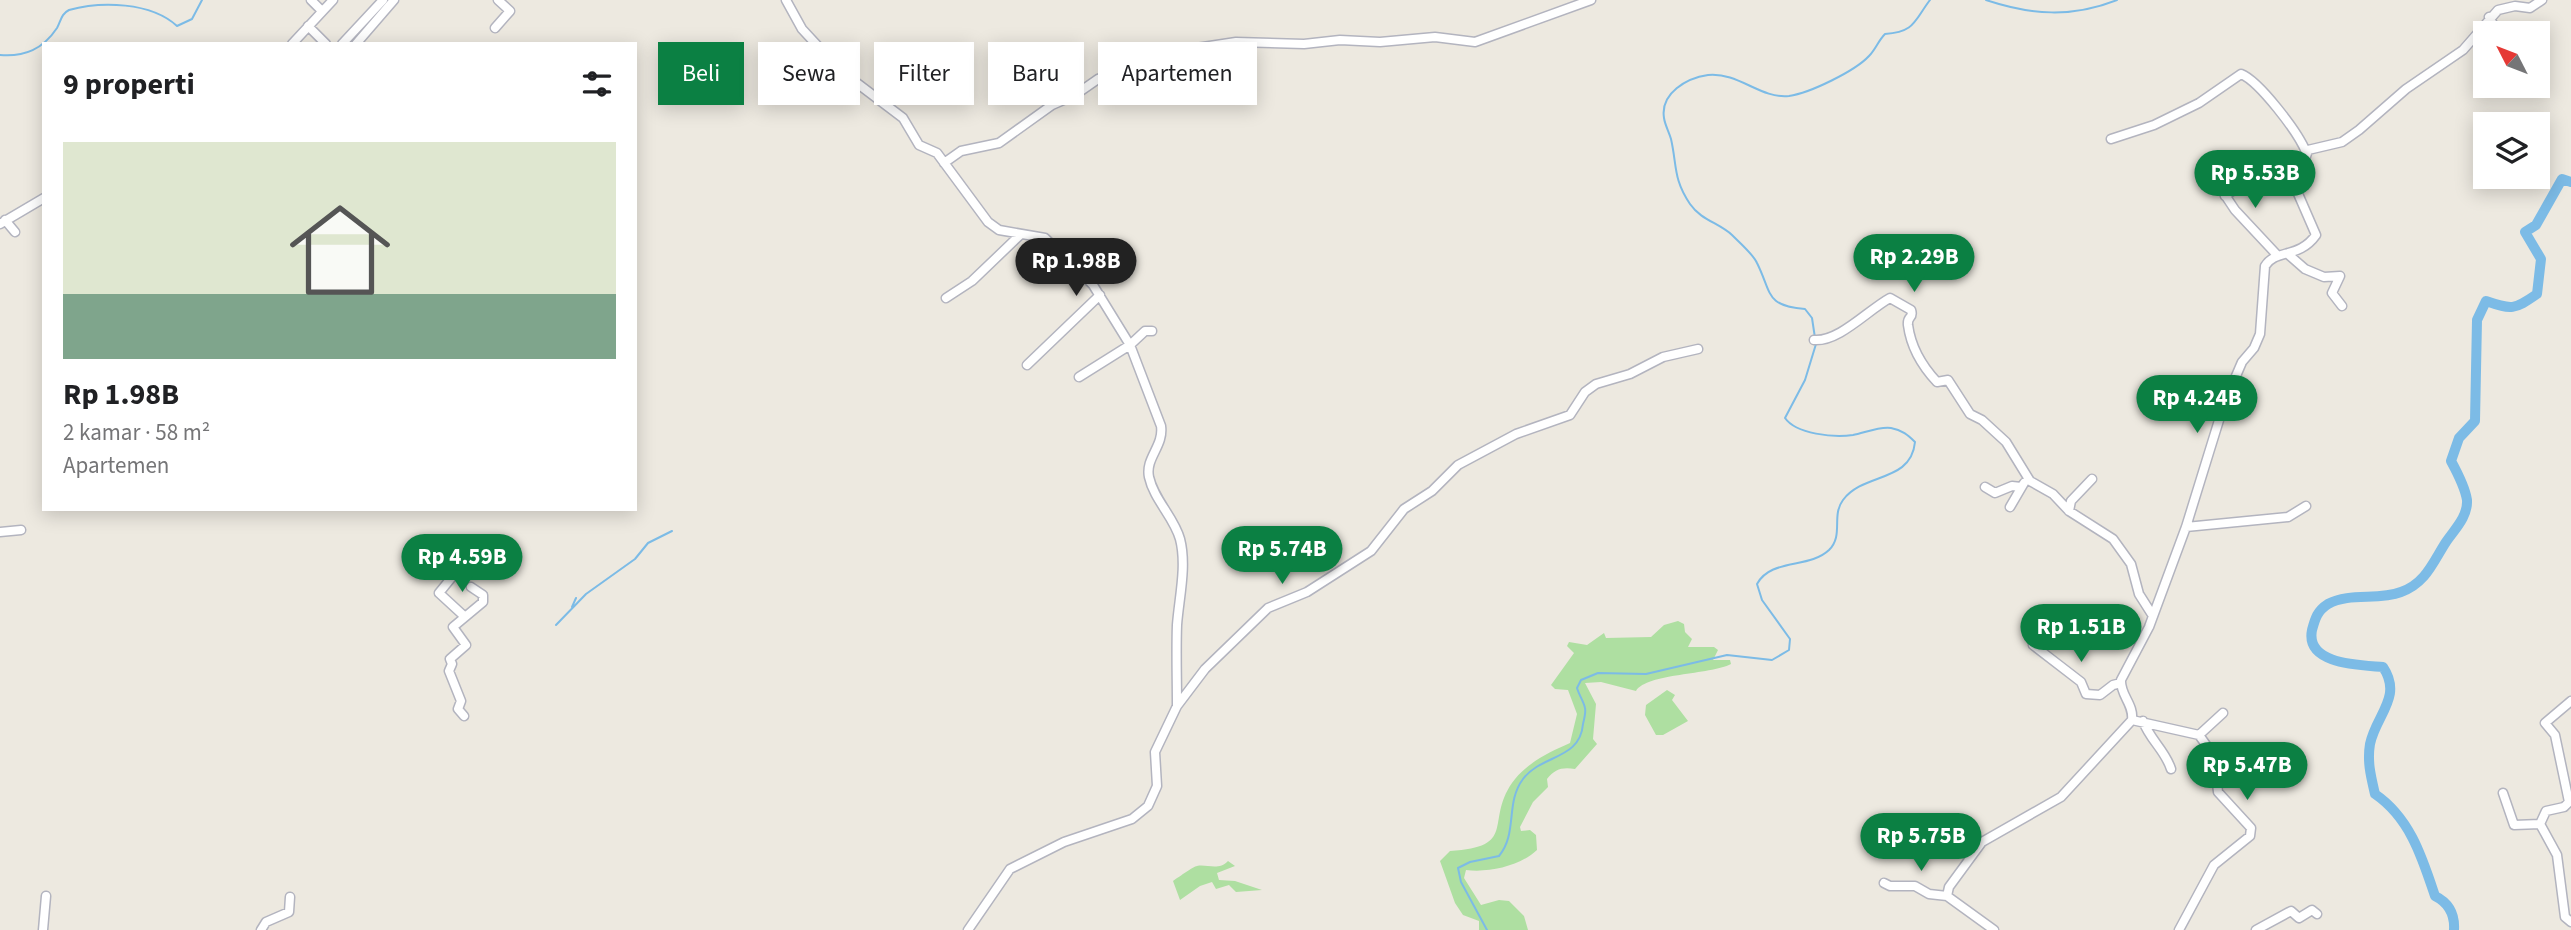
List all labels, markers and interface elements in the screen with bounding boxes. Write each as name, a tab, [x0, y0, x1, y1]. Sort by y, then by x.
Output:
north arrow	[2473, 21, 2550, 98]
map controls	[2473, 21, 2550, 189]
chip: Beli	[658, 42, 744, 105]
chip: Sewa	[758, 42, 860, 105]
chip: Filter	[874, 42, 974, 105]
chip: Baru	[988, 42, 1084, 105]
chip: Apartemen	[1098, 42, 1257, 105]
text: 9 properti	[63, 63, 195, 106]
icon: filters	[578, 65, 616, 103]
button: layers	[2473, 112, 2550, 189]
pin: Rp 5.53B	[2183, 150, 2327, 210]
text: Rp 5.53B	[2210, 156, 2300, 189]
icon: home	[277, 187, 403, 313]
pin: Rp 2.29B	[1842, 234, 1986, 294]
pin: Rp 1.98B	[1004, 238, 1148, 298]
text: Rp 2.29B	[1869, 240, 1959, 273]
text: Rp 1.98B	[1031, 244, 1121, 277]
text: Rp 1.98B	[63, 373, 179, 416]
pin: Rp 4.24B	[2125, 376, 2269, 435]
text: Rp 4.24B	[2152, 381, 2242, 414]
text: 2 kamar · 58 m²	[63, 416, 210, 449]
text: Apartemen	[63, 449, 169, 482]
pin: Rp 5.74B	[1210, 526, 1354, 586]
text: Rp 5.74B	[1237, 532, 1327, 565]
pin: Rp 4.59B	[390, 534, 534, 594]
text: Rp 4.59B	[417, 540, 507, 573]
pin: Rp 1.51B	[2009, 604, 2153, 664]
text: Rp 1.51B	[2036, 610, 2126, 643]
pin: Rp 5.47B	[2175, 742, 2319, 802]
text: Rp 5.47B	[2202, 748, 2292, 781]
pin: Rp 5.75B	[1849, 814, 1993, 873]
text: Rp 5.75B	[1876, 819, 1966, 852]

